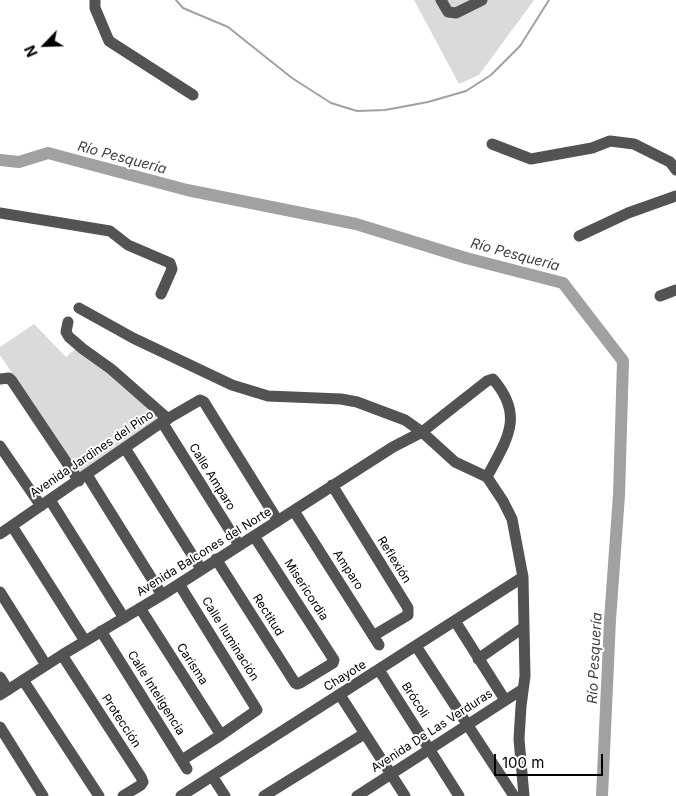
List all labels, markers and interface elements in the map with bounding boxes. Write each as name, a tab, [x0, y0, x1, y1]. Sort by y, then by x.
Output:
north arrow	[20, 20, 70, 70]
text: N	[21, 43, 41, 60]
water label: Río Pesquería	[76, 138, 168, 178]
water label: Río Pesquería	[469, 235, 561, 275]
street label: Avenida Jardines del Pino	[28, 407, 156, 501]
street label: Calle Amparo	[186, 441, 238, 513]
street label: Avenida Balcones del Norte	[134, 505, 274, 599]
street label: Reflexión	[374, 534, 414, 586]
street label: Amparo	[330, 547, 366, 593]
street label: Misericordia	[281, 557, 331, 623]
street label: Rectitud	[250, 591, 286, 639]
street label: Calle Iluminación	[198, 594, 262, 684]
water label: Río Pesquería	[584, 612, 606, 704]
street label: Carisma	[173, 640, 211, 688]
street label: Calle Inteligencia	[124, 648, 188, 738]
street label: Chayote	[321, 657, 369, 695]
street label: Brócoli	[398, 680, 432, 720]
street label: Avenida De Las Verduras	[369, 686, 495, 776]
street label: Protección	[98, 692, 144, 750]
scale bar	[496, 744, 605, 776]
text: 100 m	[502, 753, 544, 772]

